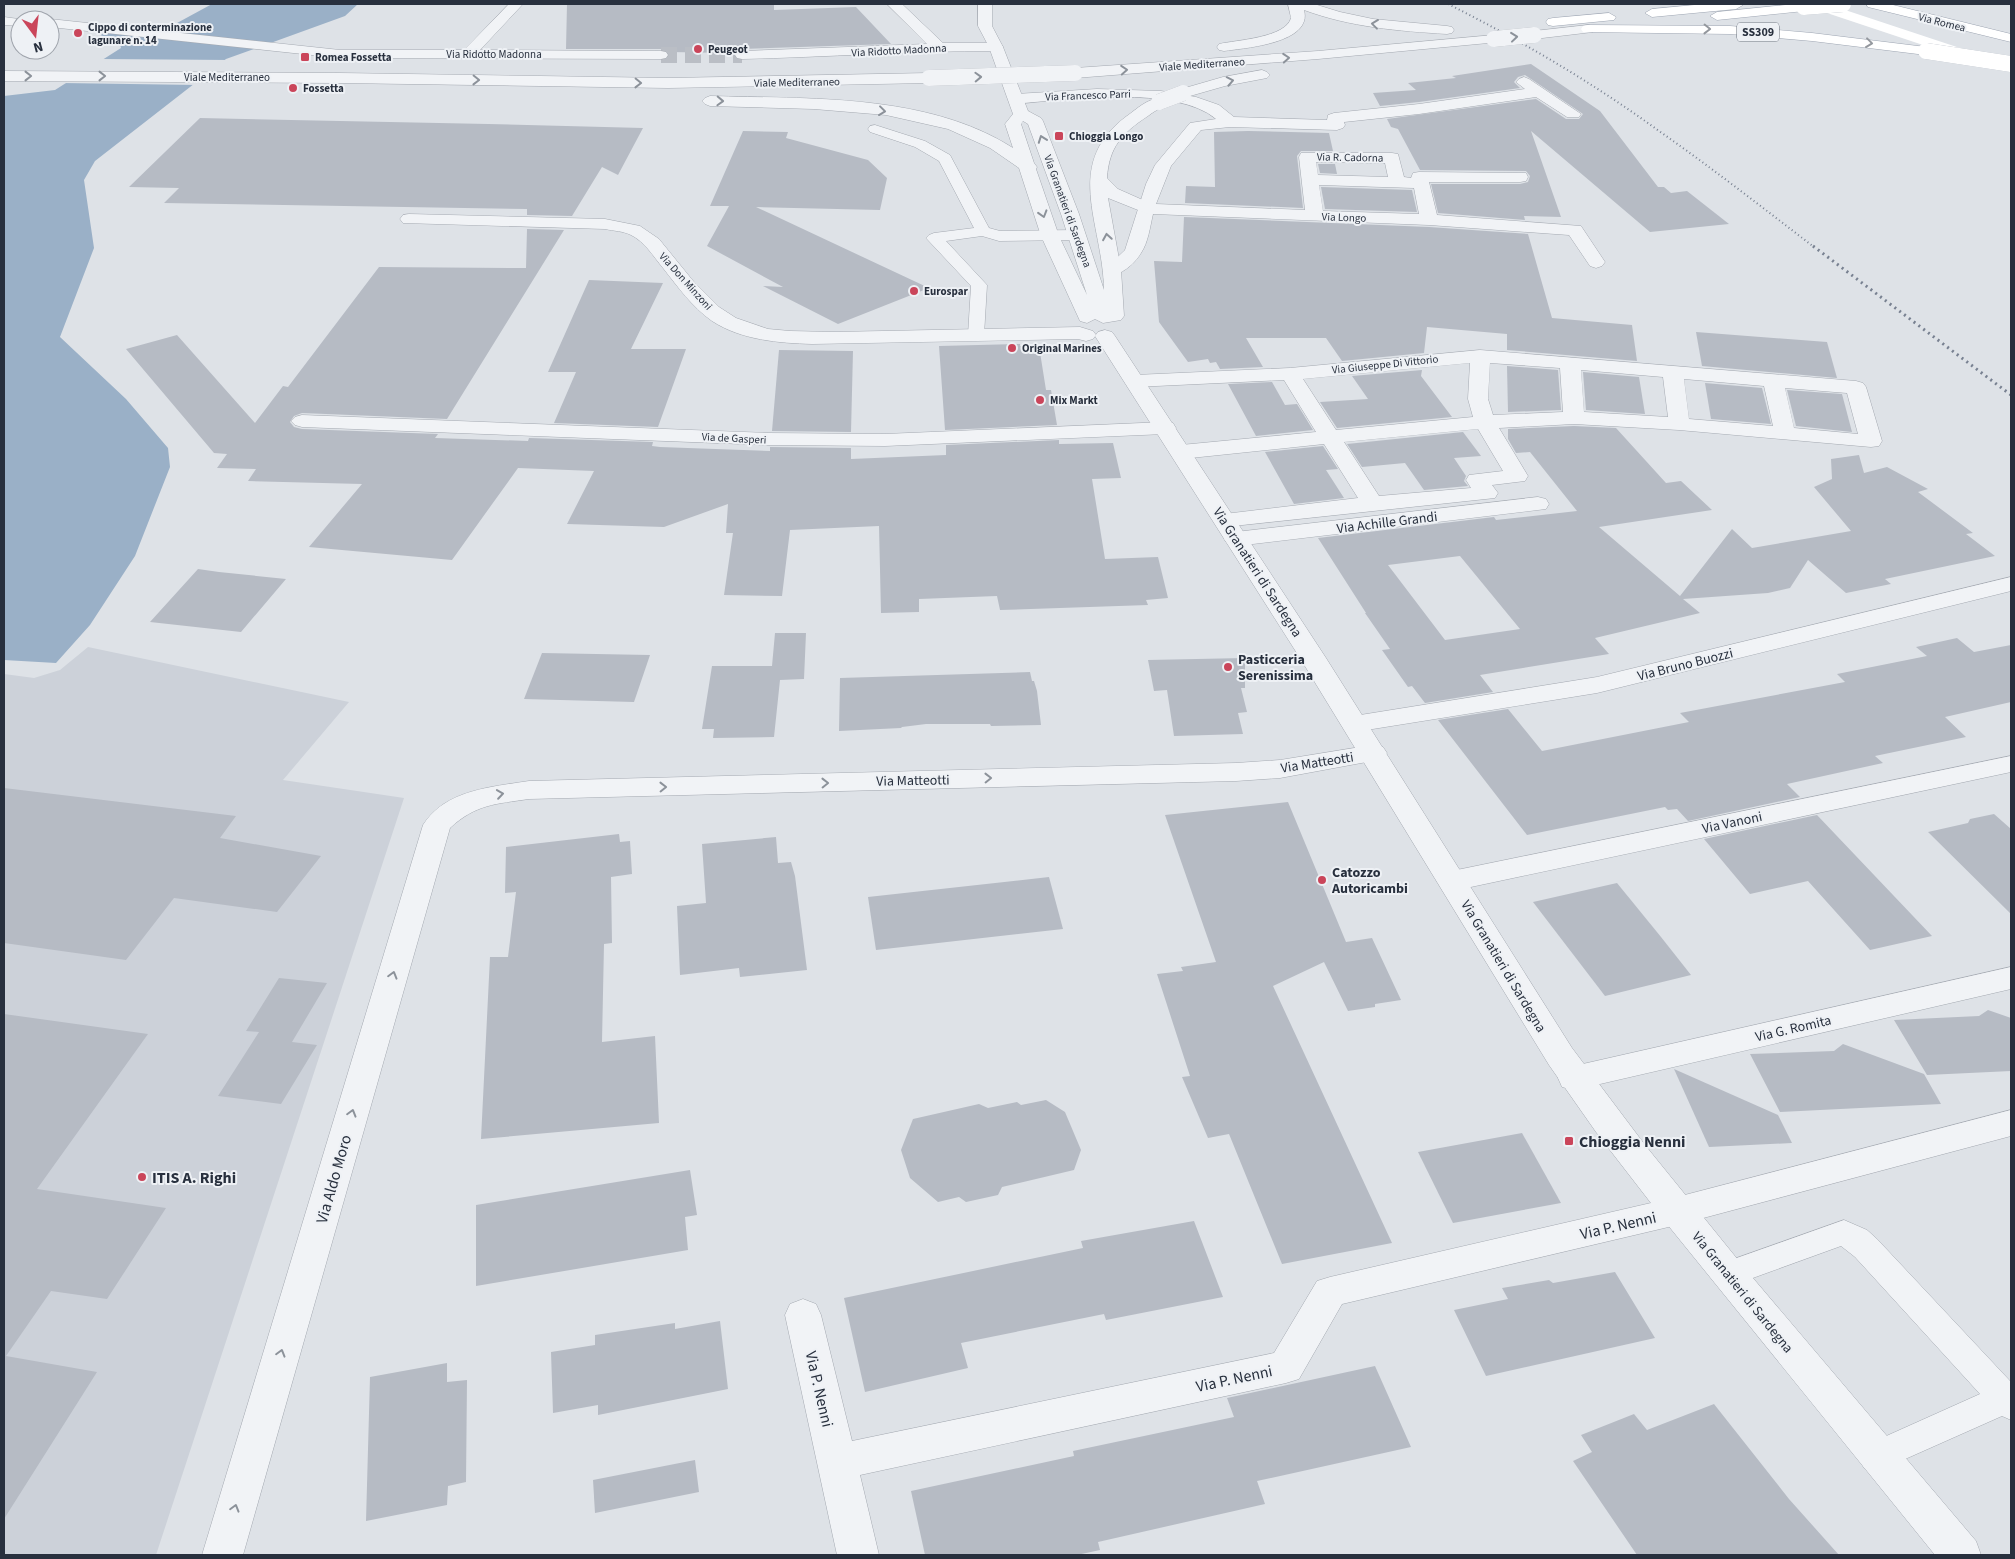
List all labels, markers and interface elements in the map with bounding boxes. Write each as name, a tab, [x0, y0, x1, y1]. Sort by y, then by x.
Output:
street label: Via Romea	[1917, 9, 1967, 36]
north arrow	[10, 10, 60, 60]
one-way arrow	[1370, 19, 1378, 30]
place label: Cippo di conterminazione lagunare n. 14	[88, 20, 212, 48]
road number: SS309	[1737, 22, 1779, 42]
one-way arrow	[1704, 24, 1711, 34]
marker: Cippo di conterminazione lagunare n. 14	[72, 27, 84, 39]
one-way arrow	[1510, 31, 1518, 42]
text: N	[31, 36, 45, 57]
one-way arrow	[1865, 38, 1873, 48]
street label: Via Ridotto Madonna	[851, 41, 947, 60]
place label: Peugeot	[708, 42, 748, 57]
marker: Peugeot	[692, 43, 704, 55]
street label: Via Ridotto Madonna	[446, 47, 542, 62]
place label: Romea Fossetta	[315, 50, 392, 65]
marker: Romea Fossetta	[299, 51, 311, 63]
one-way arrow	[1282, 52, 1290, 63]
street label: Viale Mediterraneo	[1159, 54, 1245, 75]
one-way arrow	[1120, 64, 1128, 75]
street label: Viale Mediterraneo	[184, 70, 270, 85]
one-way arrow	[25, 71, 33, 81]
one-way arrow	[98, 71, 106, 81]
one-way arrow	[974, 71, 982, 82]
street label: Viale Mediterraneo	[754, 74, 840, 91]
one-way arrow	[472, 75, 480, 85]
one-way arrow	[1226, 76, 1235, 86]
one-way arrow	[635, 78, 643, 88]
place label: Fossetta	[303, 81, 344, 96]
marker: Fossetta	[287, 82, 299, 94]
street label: Via Francesco Parri	[1045, 87, 1131, 104]
one-way arrow	[716, 96, 724, 106]
one-way arrow	[878, 105, 887, 115]
place label: Chioggia Longo	[1069, 129, 1143, 144]
marker: Chioggia Longo	[1053, 130, 1065, 142]
one-way arrow	[1038, 135, 1048, 144]
street label: Via R. Cadorna	[1317, 149, 1383, 166]
street label: Via Granatieri di Sardegna	[1040, 153, 1095, 270]
one-way arrow	[1038, 209, 1048, 218]
street label: Via Longo	[1321, 209, 1367, 226]
one-way arrow	[1102, 233, 1112, 241]
street label: Via Don Minzoni	[656, 249, 716, 313]
place label: Eurospar	[924, 284, 968, 299]
marker: Eurospar	[908, 285, 920, 297]
place label: Original Marines	[1022, 341, 1102, 356]
marker: Original Marines	[1006, 342, 1018, 354]
street label: Via Giuseppe Di Vittorio	[1331, 351, 1439, 378]
place label: Mix Markt	[1050, 393, 1098, 408]
marker: Mix Markt	[1034, 394, 1046, 406]
street label: Via de Gasperi	[701, 429, 767, 448]
street label: Via Granatieri di Sardegna	[1208, 504, 1307, 641]
street label: Via Achille Grandi	[1336, 507, 1439, 539]
street label: Via Bruno Buozzi	[1635, 643, 1735, 687]
place label: Pasticceria Serenissima	[1238, 650, 1313, 686]
marker: Pasticceria Serenissima	[1222, 661, 1234, 673]
street label: Via Matteotti	[1279, 747, 1355, 779]
street label: Via Matteotti	[876, 770, 950, 792]
one-way arrow	[984, 773, 992, 784]
one-way arrow	[821, 777, 829, 788]
one-way arrow	[659, 781, 667, 792]
one-way arrow	[497, 789, 505, 800]
street label: Via Vanoni	[1700, 807, 1764, 839]
place label: Catozzo Autoricambi	[1331, 863, 1408, 899]
marker: Catozzo Autoricambi	[1316, 874, 1328, 886]
street label: Via Granatieri di Sardegna	[1456, 897, 1551, 1036]
one-way arrow	[387, 972, 397, 980]
street label: Via G. Romita	[1753, 1011, 1833, 1047]
one-way arrow	[347, 1109, 357, 1117]
place label: Chioggia Nenni	[1579, 1131, 1686, 1153]
street label: Via Aldo Moro	[311, 1132, 357, 1226]
marker: Chioggia Nenni	[1563, 1135, 1575, 1147]
place label: ITIS A. Righi	[152, 1167, 236, 1189]
marker: ITIS A. Righi	[136, 1171, 148, 1183]
street label: Via P. Nenni	[1578, 1207, 1659, 1245]
street label: Via Granatieri di Sardegna	[1687, 1228, 1798, 1358]
one-way arrow	[276, 1349, 286, 1357]
street label: Via P. Nenni	[800, 1349, 838, 1430]
street label: Via P. Nenni	[1194, 1360, 1274, 1398]
one-way arrow	[230, 1505, 240, 1513]

